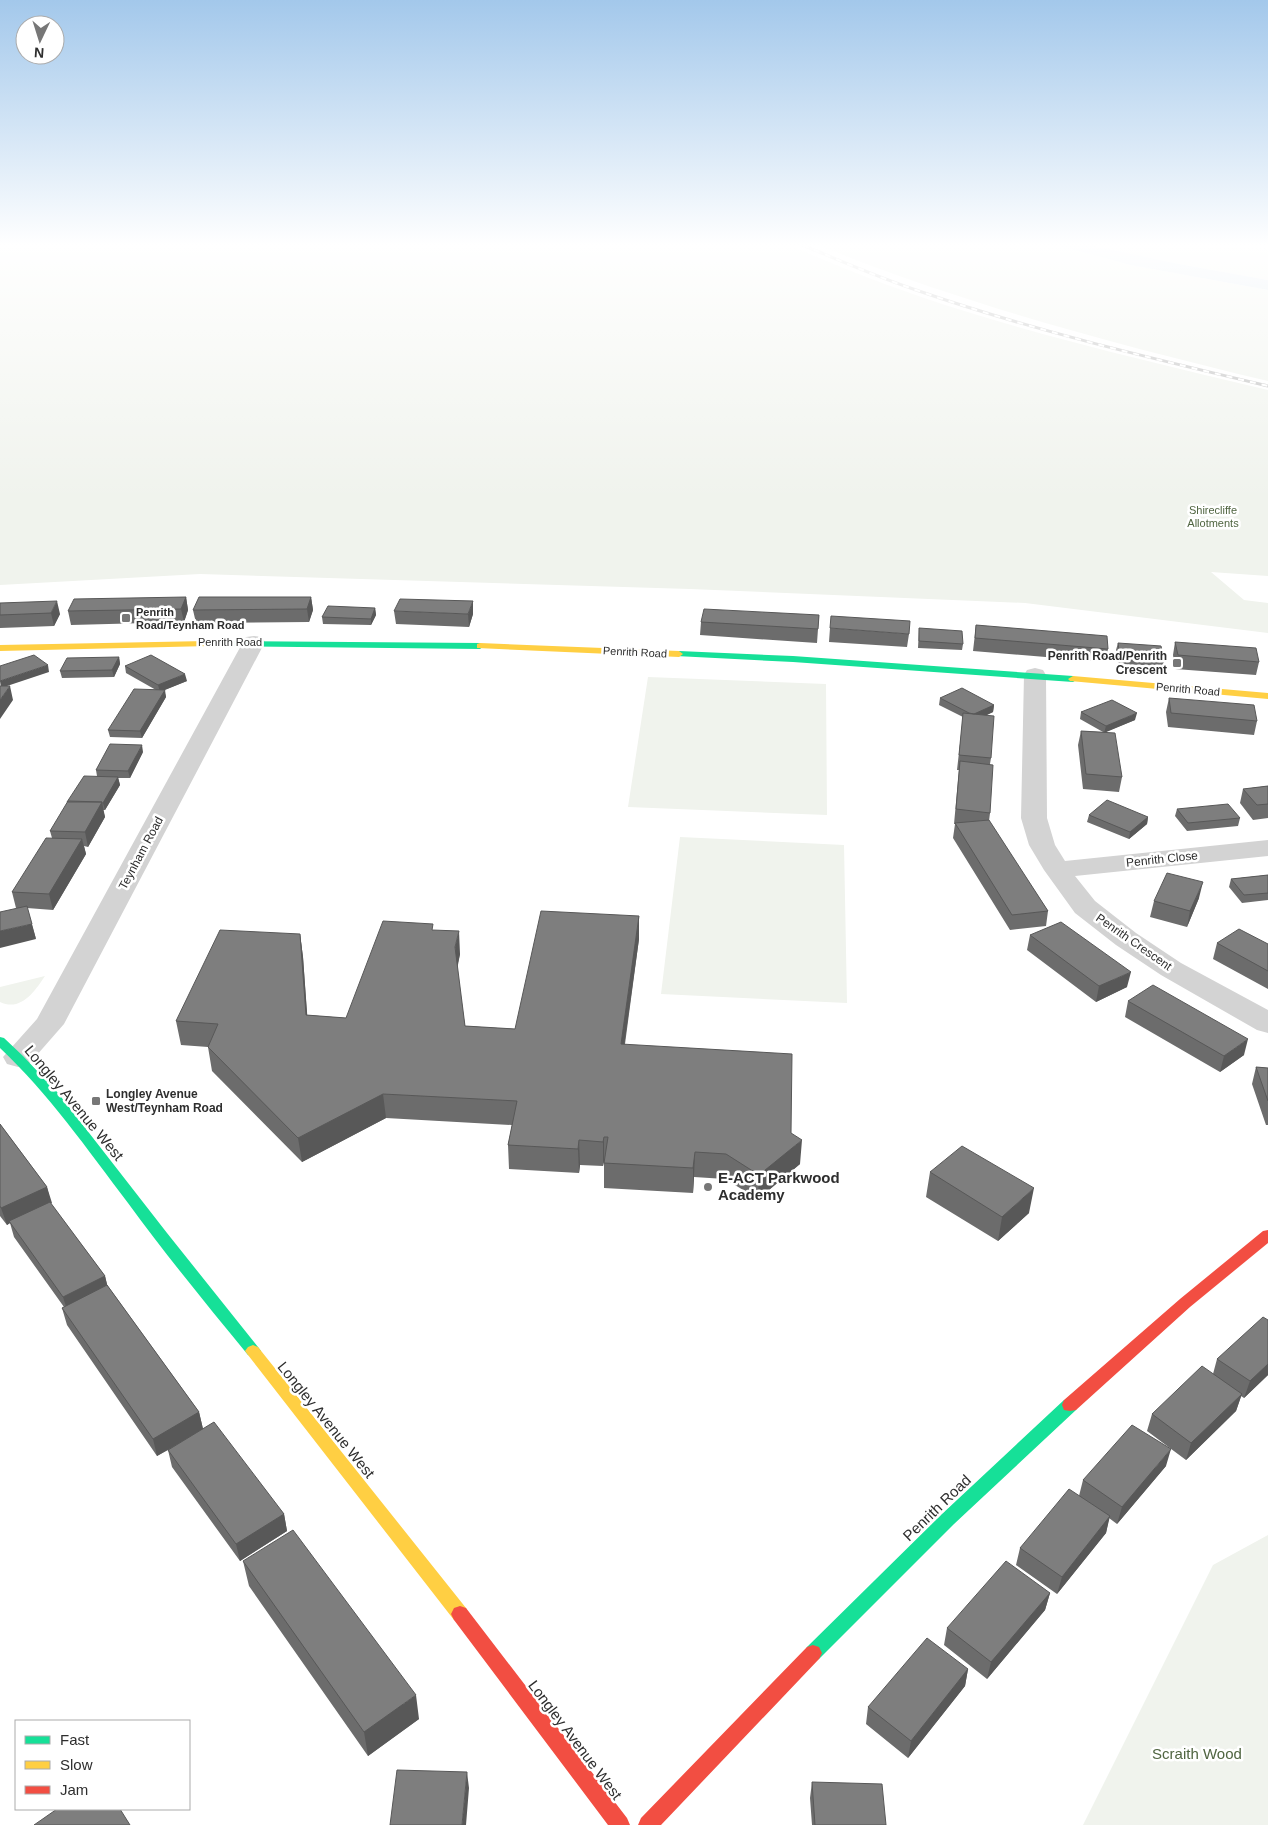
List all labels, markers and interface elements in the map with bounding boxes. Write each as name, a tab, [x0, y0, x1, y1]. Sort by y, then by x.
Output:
north arrow	[15, 15, 65, 65]
text: N	[33, 45, 45, 61]
park label: Shirecliffe Allotments	[1187, 504, 1239, 529]
place label: Penrith Road/Teynham Road	[136, 606, 245, 631]
marker: Penrith Road/Teynham Road	[120, 612, 132, 624]
street label: Penrith Road	[198, 636, 262, 648]
street label: Penrith Road	[603, 644, 667, 660]
place label: Penrith Road/Penrith Crescent	[1048, 649, 1167, 677]
marker: Penrith Road/Penrith Crescent	[1171, 657, 1183, 669]
street label: Penrith Road	[1155, 680, 1221, 698]
street label: Teynham Road	[116, 814, 166, 892]
street label: Penrith Close	[1125, 848, 1199, 870]
street label: Penrith Crescent	[1093, 911, 1175, 974]
street label: Longley Avenue West	[21, 1042, 128, 1164]
place label: Longley Avenue West/Teynham Road	[106, 1087, 223, 1115]
marker: Longley Avenue West/Teynham Road	[90, 1095, 102, 1107]
place label: E-ACT Parkwood Academy	[718, 1169, 840, 1203]
marker: E-ACT Parkwood Academy	[702, 1181, 714, 1193]
street label: Longley Avenue West	[274, 1358, 379, 1482]
street label: Penrith Road	[899, 1471, 974, 1544]
street label: Longley Avenue West	[525, 1677, 626, 1803]
legend	[15, 1720, 190, 1810]
text: Fast	[60, 1731, 90, 1748]
park label: Scraith Wood	[1152, 1745, 1242, 1762]
text: Slow	[60, 1756, 93, 1773]
text: Jam	[60, 1781, 88, 1798]

